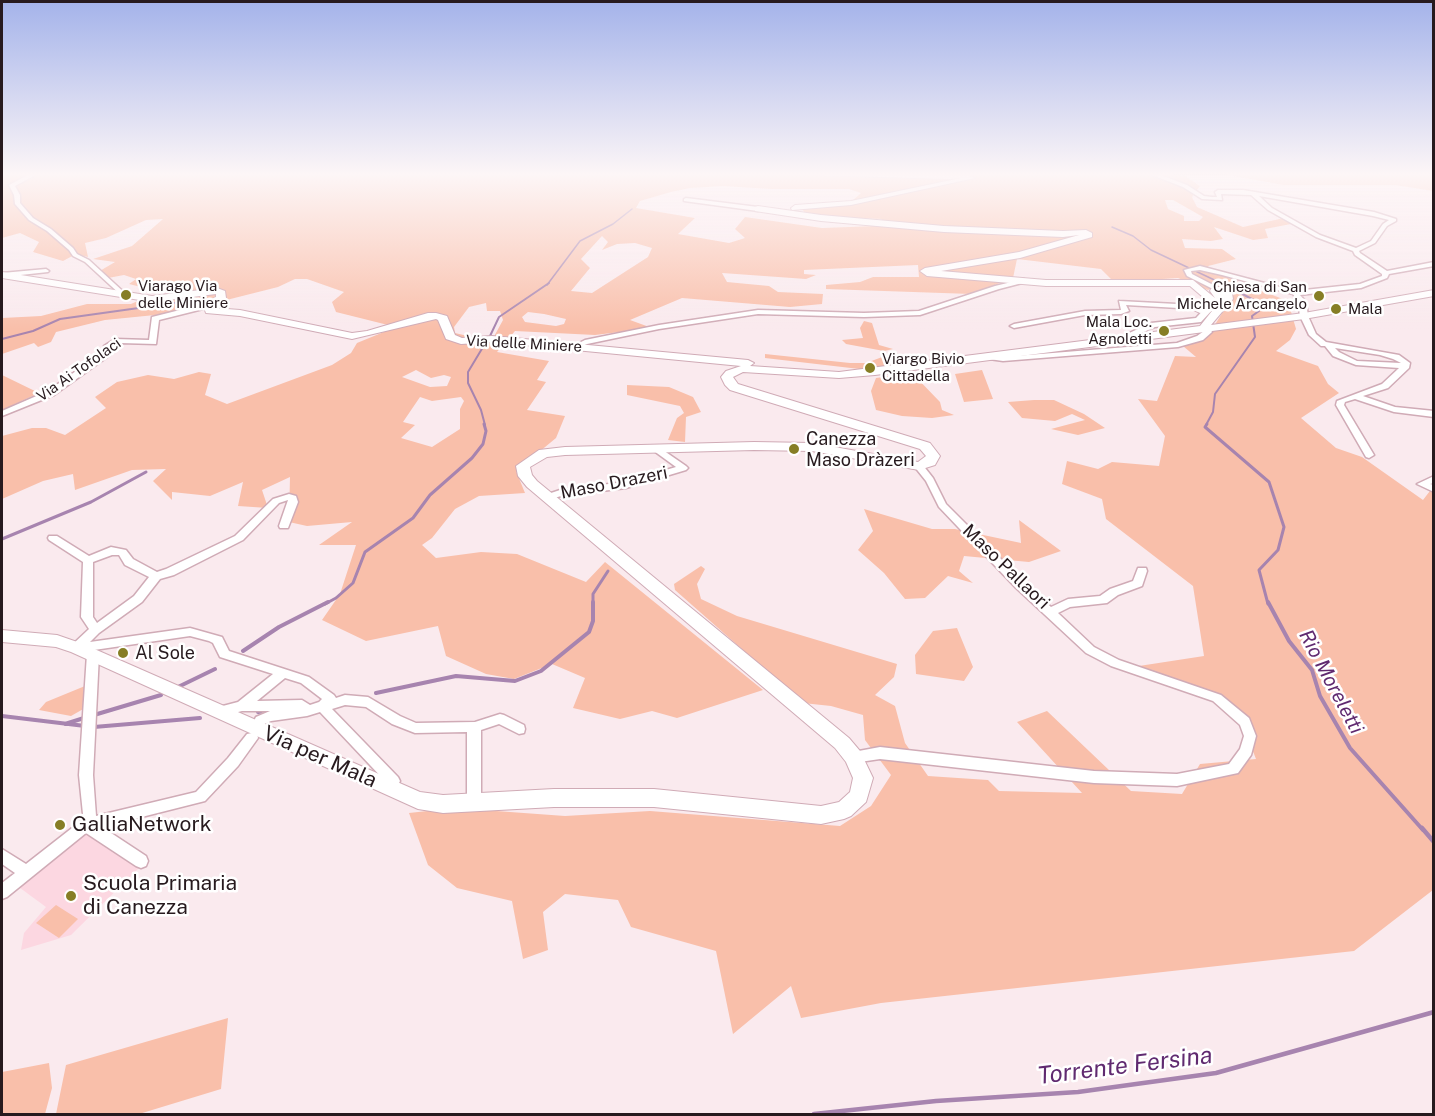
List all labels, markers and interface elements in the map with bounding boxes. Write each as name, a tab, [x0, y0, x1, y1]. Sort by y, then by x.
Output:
place label: Viarago Via delle Miniere	[138, 277, 228, 312]
place label: Chiesa di San Michele Arcangelo	[1177, 278, 1307, 313]
marker: Viarago Via delle Miniere	[119, 288, 133, 302]
marker: Chiesa di San Michele Arcangelo	[1312, 289, 1326, 303]
place label: Mala	[1348, 300, 1382, 318]
marker: Mala	[1329, 302, 1343, 316]
place label: Mala Loc. Agnoletti	[1086, 313, 1152, 348]
marker: Mala Loc. Agnoletti	[1157, 324, 1171, 338]
street label: Via delle Miniere	[466, 332, 582, 356]
street label: Via Ai Tofolaci	[33, 334, 125, 406]
place label: Viargo Bivio Cittadella	[882, 350, 964, 385]
marker: Viargo Bivio Cittadella	[863, 361, 877, 375]
place label: Canezza Maso Dràzeri	[806, 428, 915, 470]
marker: Canezza Maso Dràzeri	[787, 442, 801, 456]
street label: Maso Drazeri	[559, 462, 669, 504]
street label: Maso Pallaori	[958, 520, 1054, 614]
water label: Rio Moreletti	[1294, 626, 1368, 738]
place label: Al Sole	[135, 642, 195, 664]
marker: Al Sole	[116, 646, 130, 660]
street label: Via per Mala	[259, 721, 381, 793]
place label: GalliaNetwork	[72, 812, 211, 838]
marker: GalliaNetwork	[53, 818, 67, 832]
place label: Scuola Primaria di Canezza	[83, 871, 237, 921]
marker: Scuola Primaria di Canezza	[64, 889, 78, 903]
water label: Torrente Fersina	[1036, 1041, 1214, 1091]

